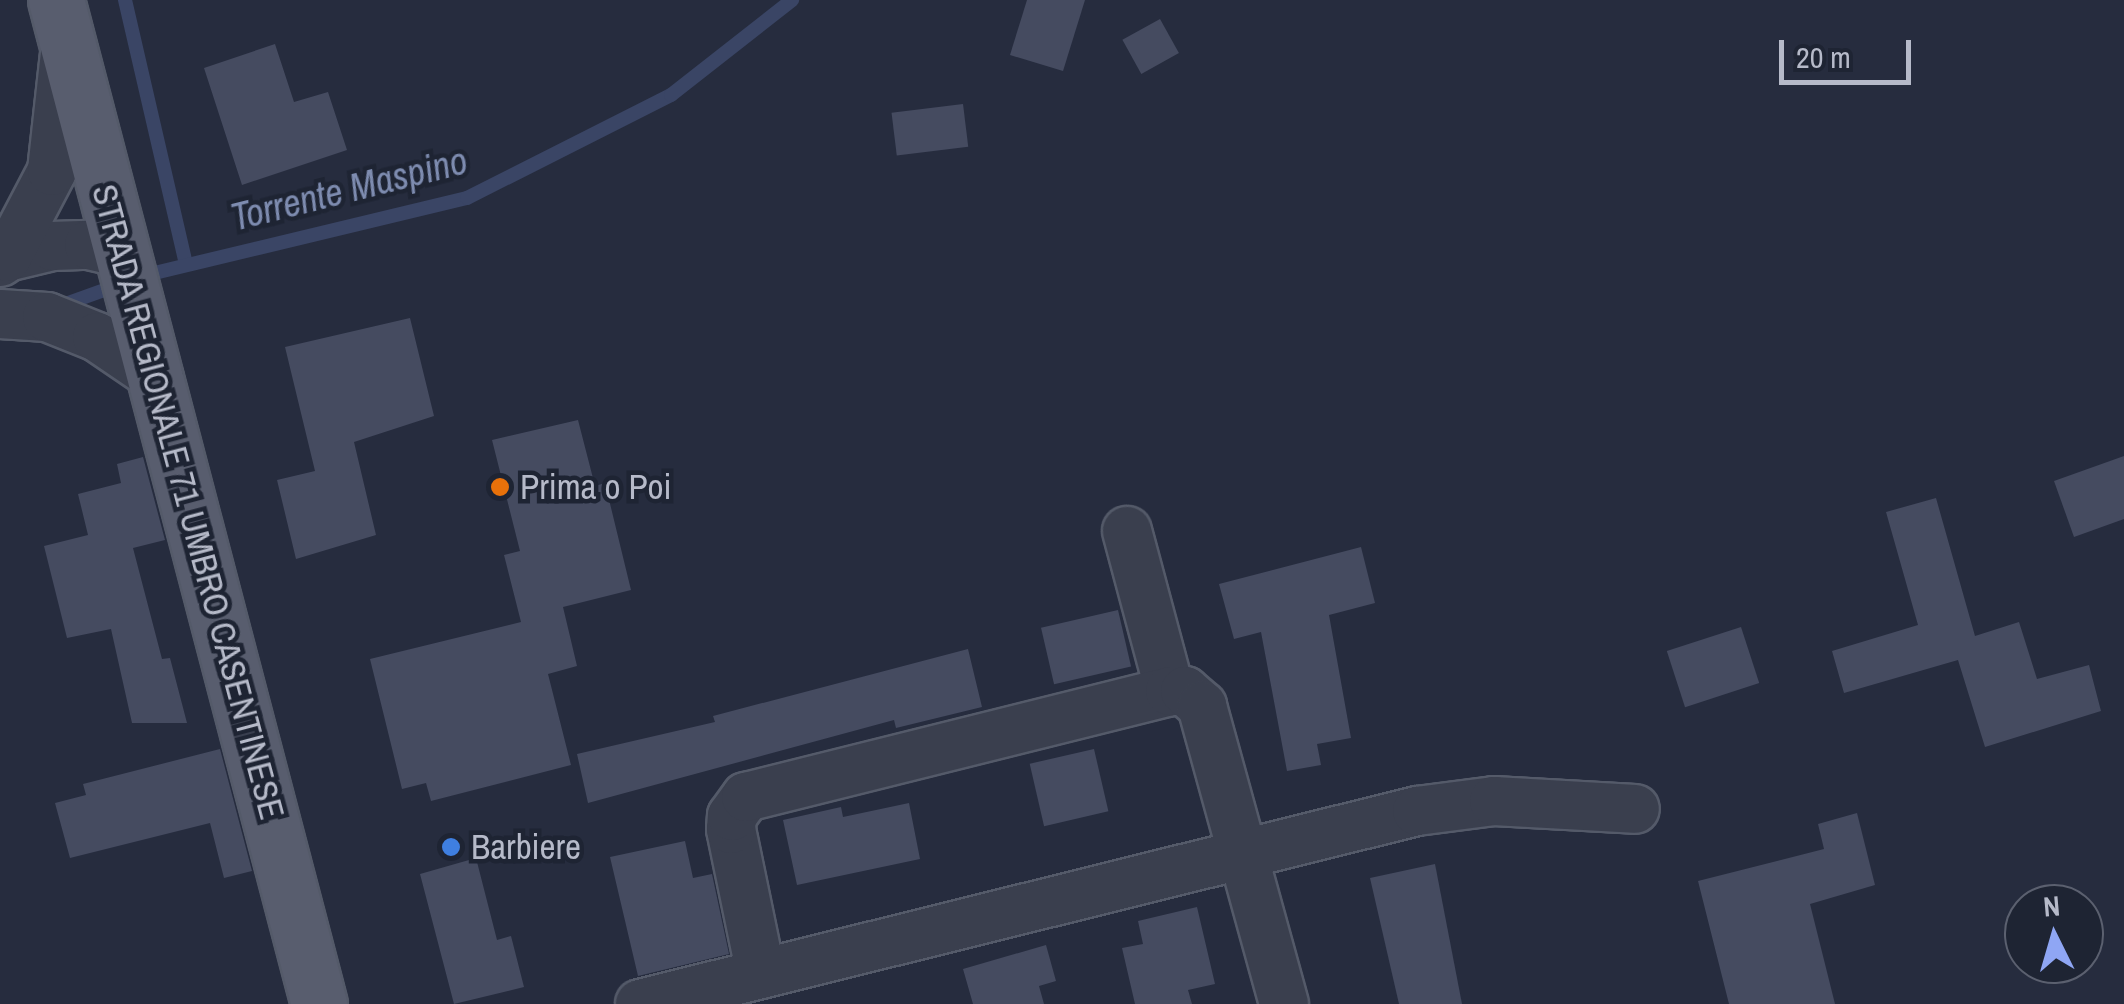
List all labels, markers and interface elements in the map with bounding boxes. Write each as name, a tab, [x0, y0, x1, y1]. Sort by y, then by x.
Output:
scale bar	[1784, 20, 1916, 82]
text: 20 m	[1796, 37, 1851, 77]
water label: Torrente Maspino	[226, 138, 472, 240]
street label: STRADA REGIONALE 71 UMBRO CASENTINESE	[83, 179, 293, 825]
place label: Prima o Poi	[520, 466, 672, 508]
marker: Prima o Poi	[489, 476, 511, 498]
place label: Barbiere	[471, 826, 581, 868]
marker: Barbiere	[440, 836, 462, 858]
north arrow	[2004, 884, 2104, 984]
text: N	[2042, 886, 2061, 926]

